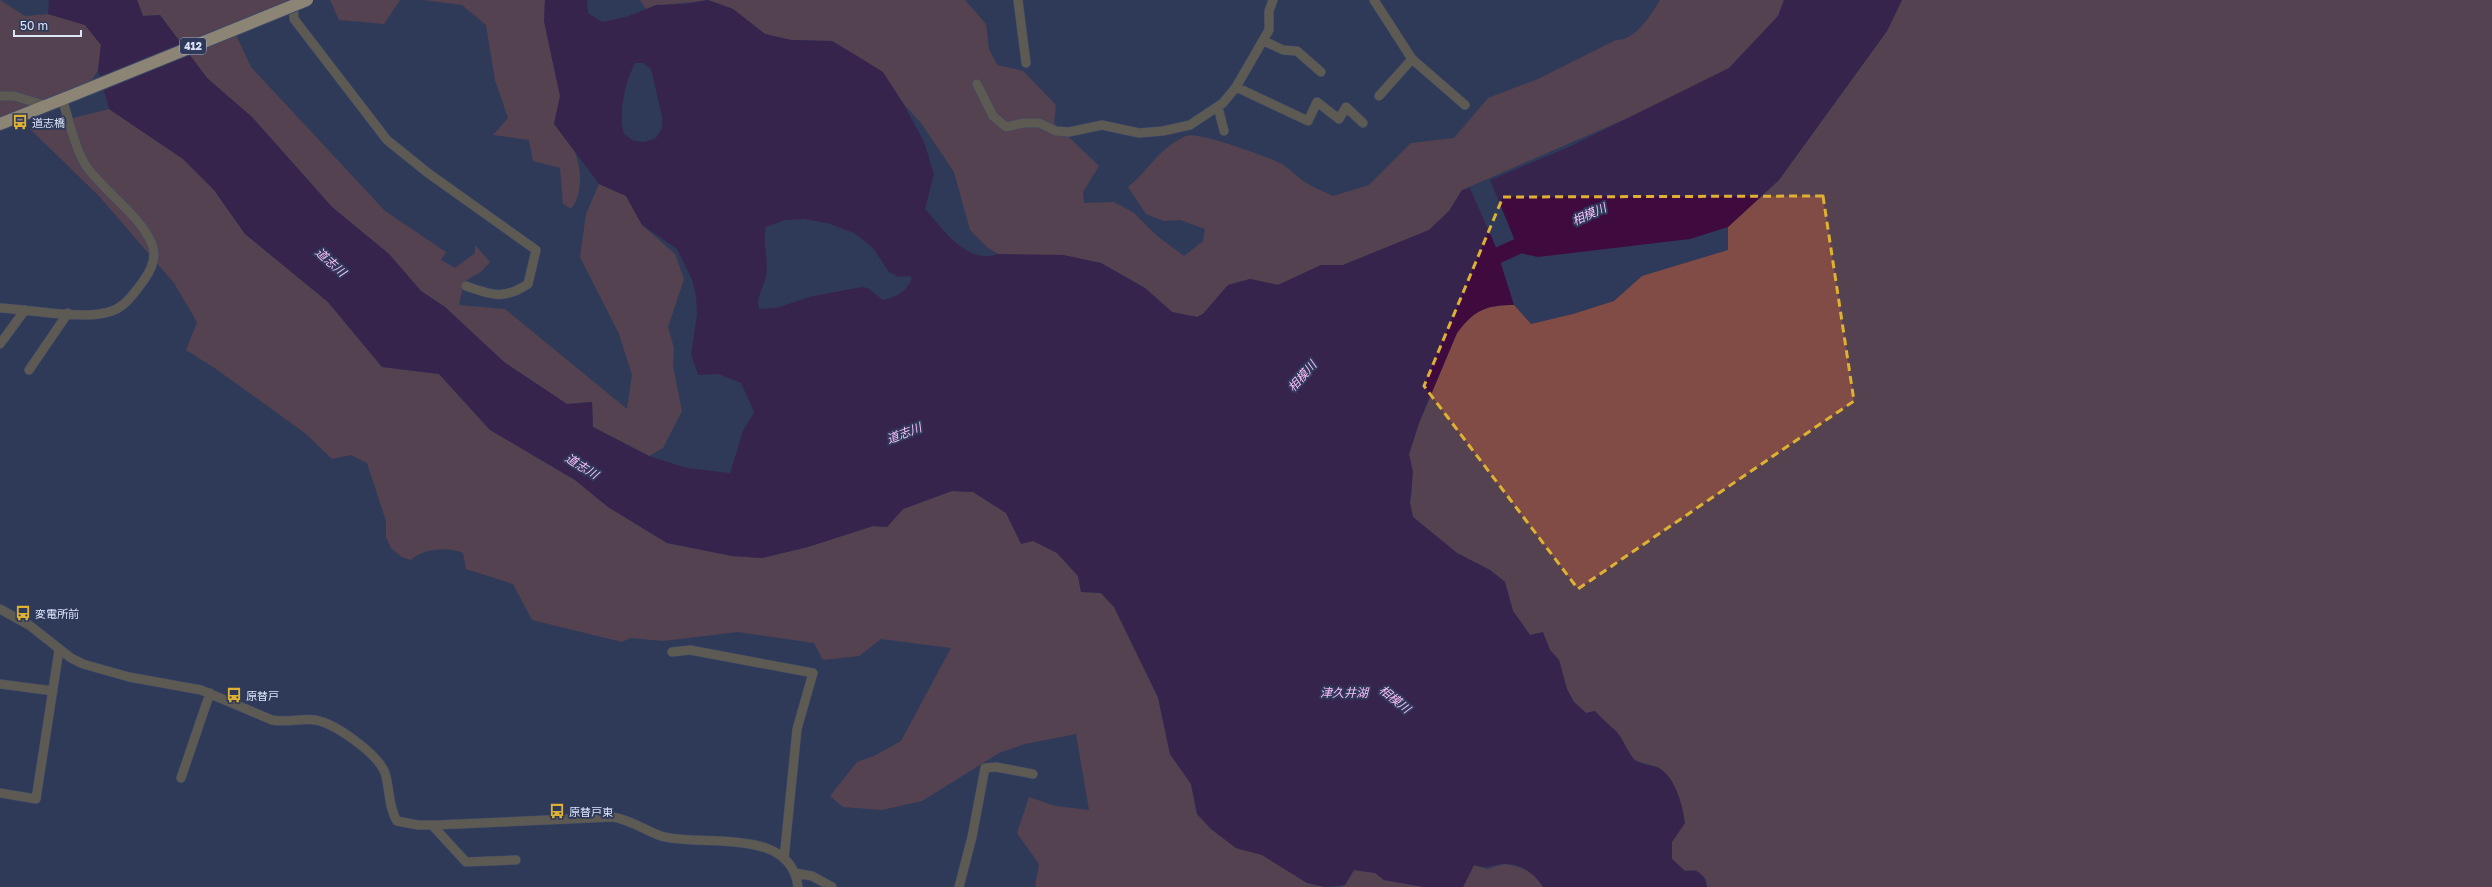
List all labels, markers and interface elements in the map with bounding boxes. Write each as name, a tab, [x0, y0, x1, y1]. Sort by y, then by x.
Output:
scale bar	[14, 12, 81, 38]
text: 50 m	[20, 18, 48, 33]
road number: 412	[180, 38, 206, 54]
bus stop icon: 道志橋	[11, 113, 29, 131]
place label: 道志橋	[32, 116, 65, 129]
water label: 相模川	[1569, 199, 1610, 228]
water label: 道志川	[313, 244, 351, 281]
water label: 相模川	[1285, 356, 1321, 395]
water label: 道志川	[885, 419, 925, 446]
water label: 道志川	[563, 450, 603, 483]
bus stop icon: 変電所前	[14, 604, 32, 622]
place label: 変電所前	[35, 607, 79, 620]
water label: 相模川	[1376, 682, 1415, 717]
water label: 津久井湖	[1320, 685, 1370, 700]
bus stop icon: 原替戸	[225, 686, 243, 704]
place label: 原替戸	[246, 689, 279, 702]
bus stop icon: 原替戸東	[548, 802, 566, 820]
place label: 原替戸東	[569, 805, 613, 818]

